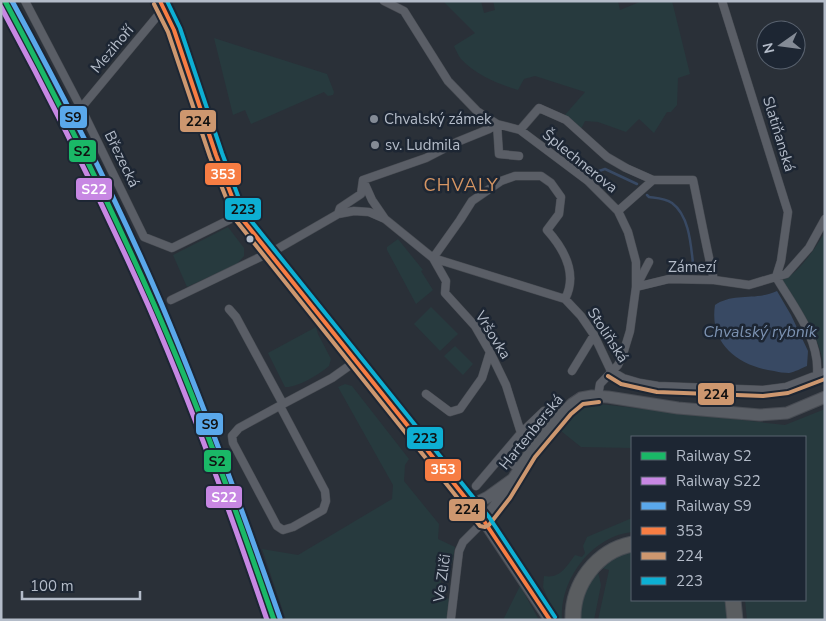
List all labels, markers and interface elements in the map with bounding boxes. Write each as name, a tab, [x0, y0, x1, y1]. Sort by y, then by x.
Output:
street label: Mezihoří	[86, 20, 139, 77]
north arrow	[756, 20, 806, 70]
text: N	[758, 41, 779, 55]
street label: Slatiňanská	[758, 94, 800, 174]
line badge: S9	[59, 105, 88, 129]
text: S9	[64, 108, 82, 127]
line badge: 224	[179, 109, 217, 133]
place label: Chvalský zámek	[384, 109, 492, 129]
text: 224	[185, 112, 211, 131]
marker: Chvalský zámek	[368, 113, 380, 125]
street label: Šplechnerova	[538, 124, 622, 198]
street label: Březecká	[100, 127, 144, 191]
place label: sv. Ludmila	[385, 135, 460, 155]
line badge: S2	[68, 139, 97, 163]
marker: sv. Ludmila	[369, 139, 381, 151]
text: S2	[73, 142, 91, 161]
line badge: 353	[204, 162, 242, 186]
text: 353	[210, 165, 236, 184]
district label: CHVALY	[424, 173, 498, 197]
line badge: S22	[75, 177, 113, 201]
text: S22	[81, 180, 107, 199]
line badge: 223	[224, 197, 262, 221]
text: 223	[230, 200, 256, 219]
unlabelled marker	[245, 234, 255, 244]
street label: Zámezí	[668, 257, 717, 277]
street label: Stoliňská	[583, 304, 633, 366]
street label: Vršovka	[470, 306, 516, 363]
water label: Chvalský rybník	[703, 321, 818, 343]
line badge: 224	[697, 382, 735, 406]
text: 224	[703, 385, 729, 404]
street label: Hartenberská	[494, 390, 568, 474]
line badge: S9	[195, 412, 224, 436]
text: S9	[201, 415, 219, 434]
line badge: 223	[406, 426, 444, 450]
text: 223	[412, 429, 438, 448]
legend	[631, 436, 806, 601]
text: Railway S2	[676, 446, 752, 466]
line badge: S2	[203, 449, 232, 473]
text: S2	[208, 452, 226, 471]
line badge: 353	[424, 458, 462, 482]
text: 353	[430, 460, 456, 479]
text: Railway S22	[676, 471, 761, 491]
line badge: S22	[205, 485, 243, 509]
text: S22	[211, 488, 237, 507]
text: Railway S9	[676, 496, 752, 516]
line badge: 224	[448, 498, 486, 522]
text: 224	[454, 500, 480, 519]
text: 353	[676, 521, 703, 541]
text: 224	[676, 546, 703, 566]
street label: Ve Zliči	[429, 553, 455, 604]
scale bar	[22, 568, 140, 600]
text: 223	[676, 571, 703, 591]
text: 100 m	[30, 576, 74, 596]

